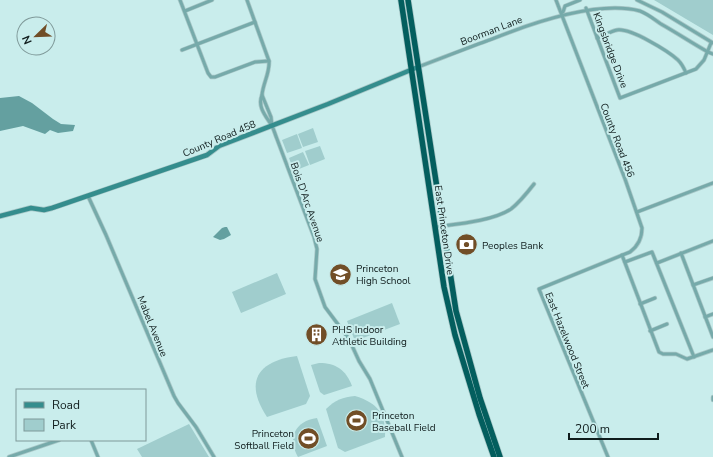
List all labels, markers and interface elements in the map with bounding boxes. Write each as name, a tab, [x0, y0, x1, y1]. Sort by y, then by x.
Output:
street label: Kingsbridge Drive	[589, 11, 631, 90]
street label: Boorman Lane	[458, 13, 524, 49]
north arrow	[16, 16, 56, 56]
text: N	[19, 33, 36, 46]
street label: County Road 456	[596, 101, 638, 179]
street label: County Road 458	[181, 117, 258, 161]
street label: Bois D'Arc Avenue	[287, 160, 327, 244]
street label: East Princeton Drive	[431, 184, 457, 276]
bank icon: Peoples Bank	[454, 232, 480, 258]
place label: Peoples Bank	[482, 239, 544, 253]
school or university icon: Princeton High School	[327, 261, 353, 287]
place label: Princeton High School	[356, 262, 411, 288]
street label: East Hazelwood Street	[541, 290, 593, 391]
street label: Mabel Avenue	[133, 294, 171, 359]
building icon: PHS Indoor Athletic Building	[303, 322, 329, 348]
place label: PHS Indoor Athletic Building	[332, 323, 407, 349]
legend	[16, 389, 146, 441]
text: Road	[52, 397, 80, 413]
sports icon: Princeton Baseball Field	[344, 408, 370, 434]
place label: Princeton Baseball Field	[372, 409, 436, 435]
scale bar	[569, 415, 658, 441]
text: Park	[52, 417, 77, 433]
text: 200 m	[575, 421, 610, 437]
sports icon: Princeton Softball Field	[296, 426, 322, 452]
place label: Princeton Softball Field	[234, 427, 294, 453]

